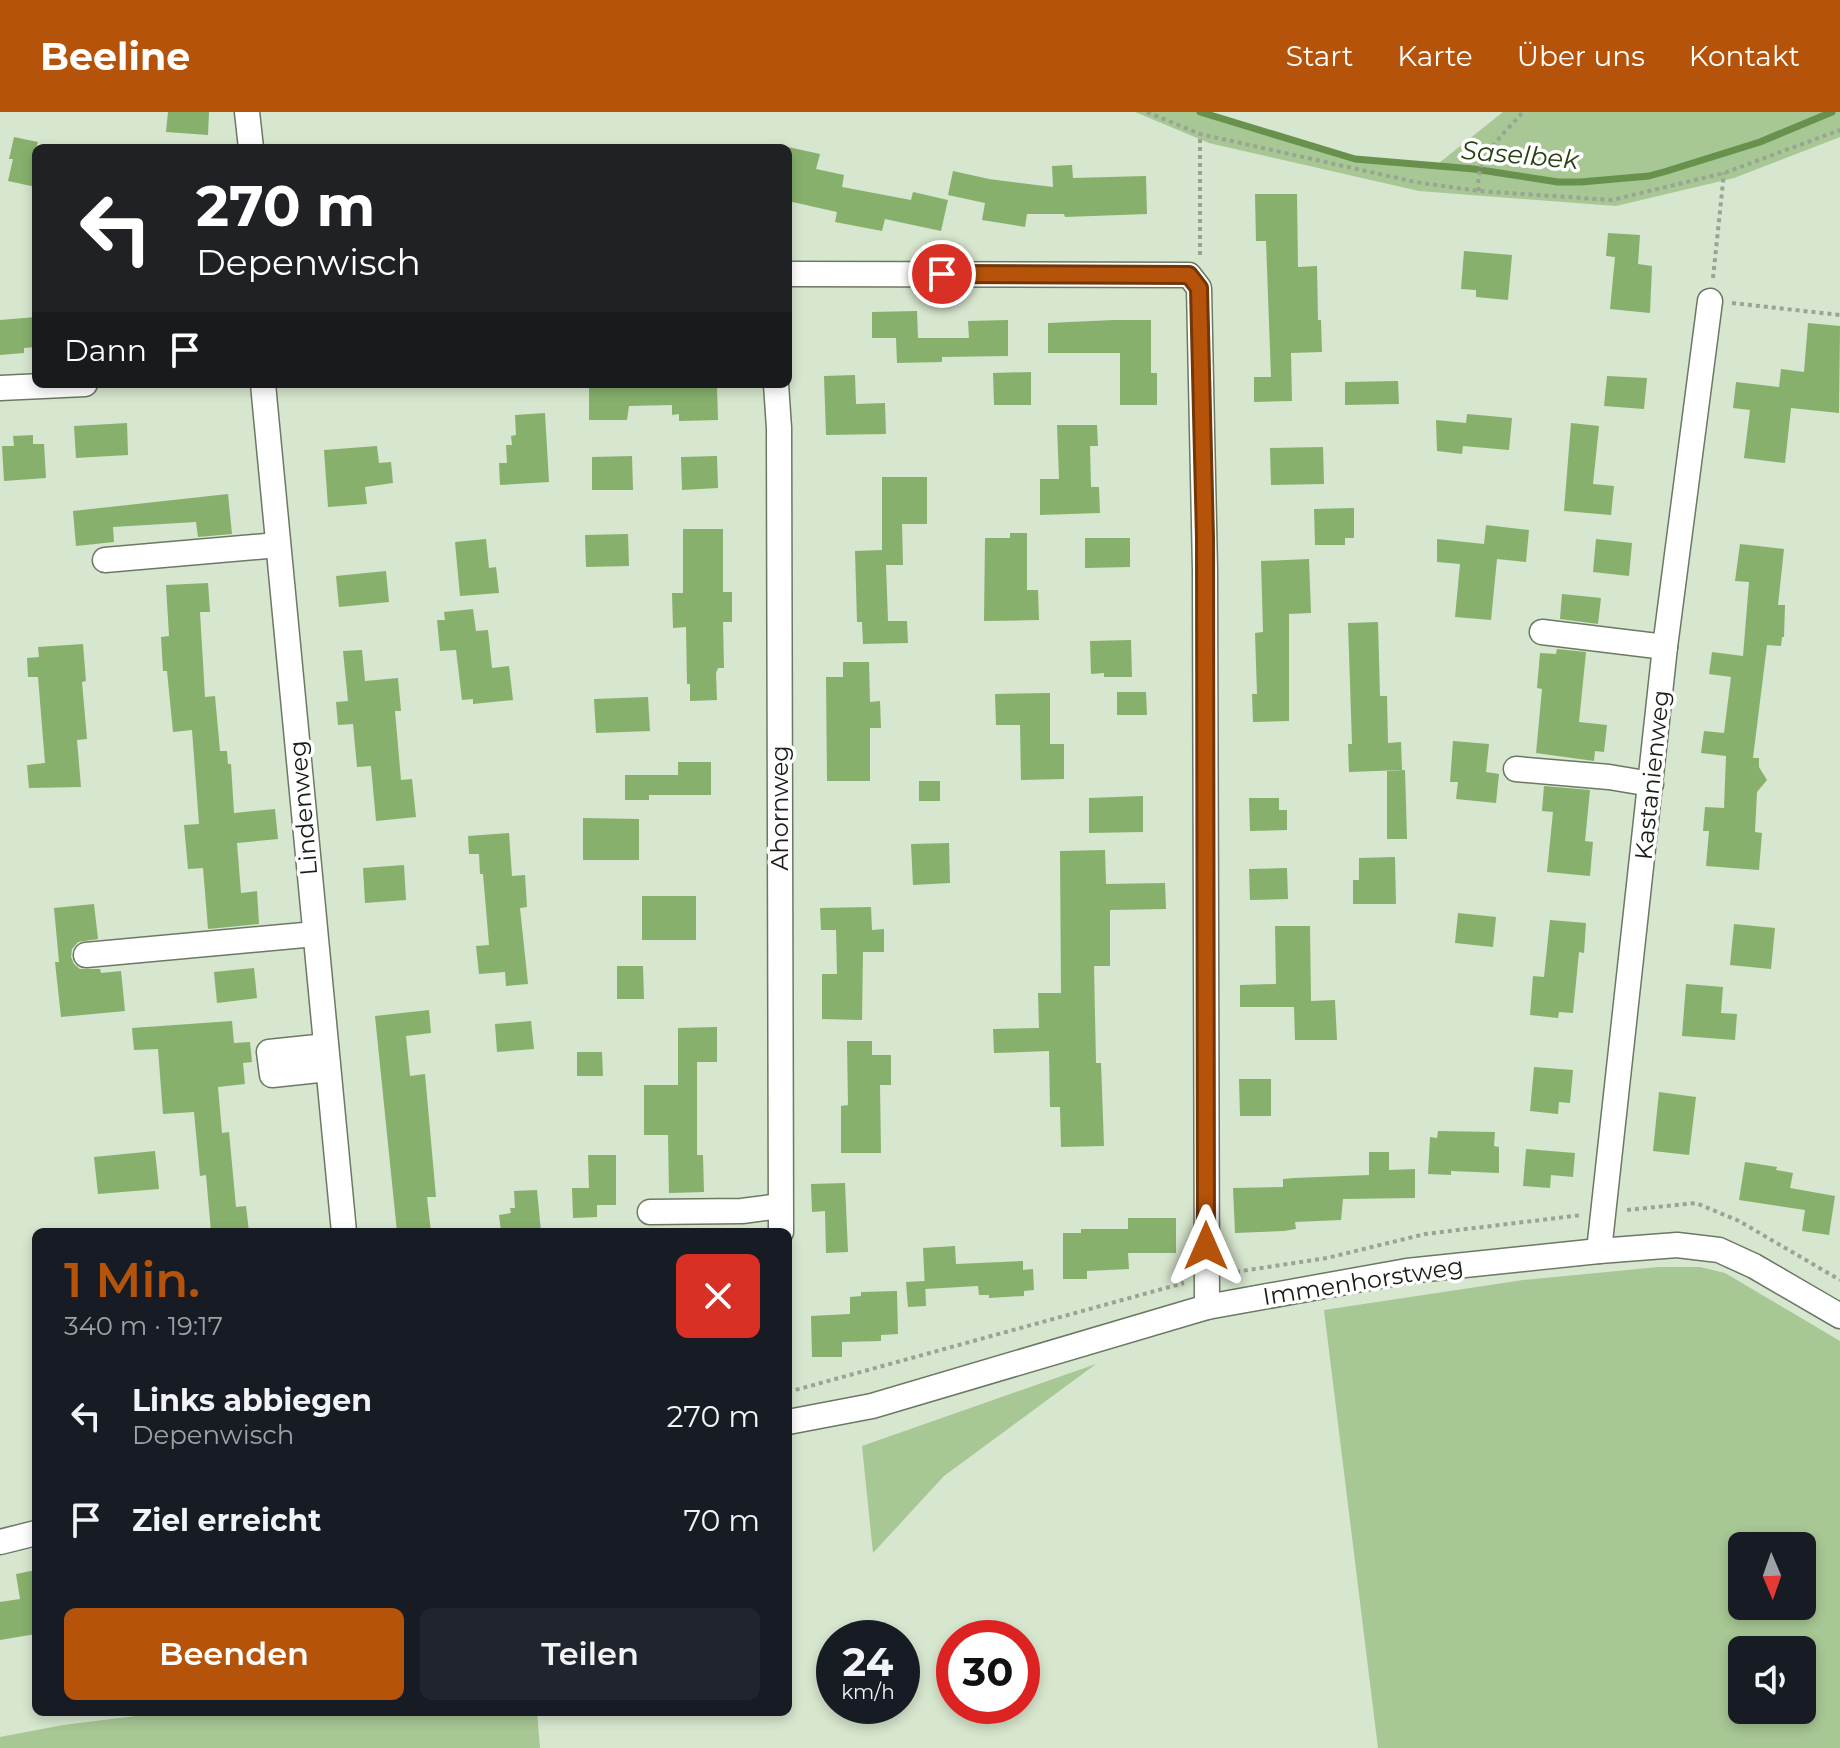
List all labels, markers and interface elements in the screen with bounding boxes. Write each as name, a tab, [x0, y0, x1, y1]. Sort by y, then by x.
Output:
text: Beeline	[40, 33, 190, 80]
text: Start	[1286, 39, 1353, 73]
text: Karte	[1397, 39, 1473, 73]
text: Über uns	[1517, 39, 1645, 73]
text: Kontakt	[1689, 39, 1800, 73]
water label: Saselbek	[1460, 134, 1582, 176]
text: 270 m	[196, 172, 375, 240]
icon: left	[64, 176, 168, 280]
text: Depenwisch	[196, 240, 421, 284]
pin	[908, 240, 976, 308]
icon: arrive	[920, 252, 964, 296]
icon: arrive	[163, 328, 207, 372]
text: Dann	[64, 332, 147, 369]
street label: Kastanienweg	[1629, 689, 1675, 861]
street label: Lindenweg	[283, 739, 323, 877]
street label: Ahornweg	[765, 745, 794, 871]
position arrow	[1164, 1204, 1248, 1288]
text: 1 Min.	[64, 1251, 200, 1309]
street label: Immenhorstweg	[1261, 1251, 1465, 1311]
button: close	[676, 1254, 760, 1338]
text: 340 m · 19:17	[64, 1310, 223, 1342]
text: Links abbiegen	[132, 1382, 372, 1419]
icon: left	[64, 1394, 108, 1438]
text: 270 m	[666, 1398, 760, 1435]
text: Depenwisch	[132, 1419, 294, 1451]
icon: arrive	[64, 1498, 108, 1542]
text: Ziel erreicht	[132, 1502, 321, 1539]
text: 70 m	[683, 1502, 760, 1539]
north arrow	[1728, 1532, 1816, 1620]
map controls	[1728, 1532, 1816, 1724]
button: Beenden	[64, 1608, 404, 1700]
button: Teilen	[420, 1608, 760, 1700]
speed limit sign: 30	[936, 1620, 1040, 1724]
button: sound	[1728, 1636, 1816, 1724]
text: 24	[843, 1637, 893, 1686]
text: km/h	[841, 1680, 895, 1704]

